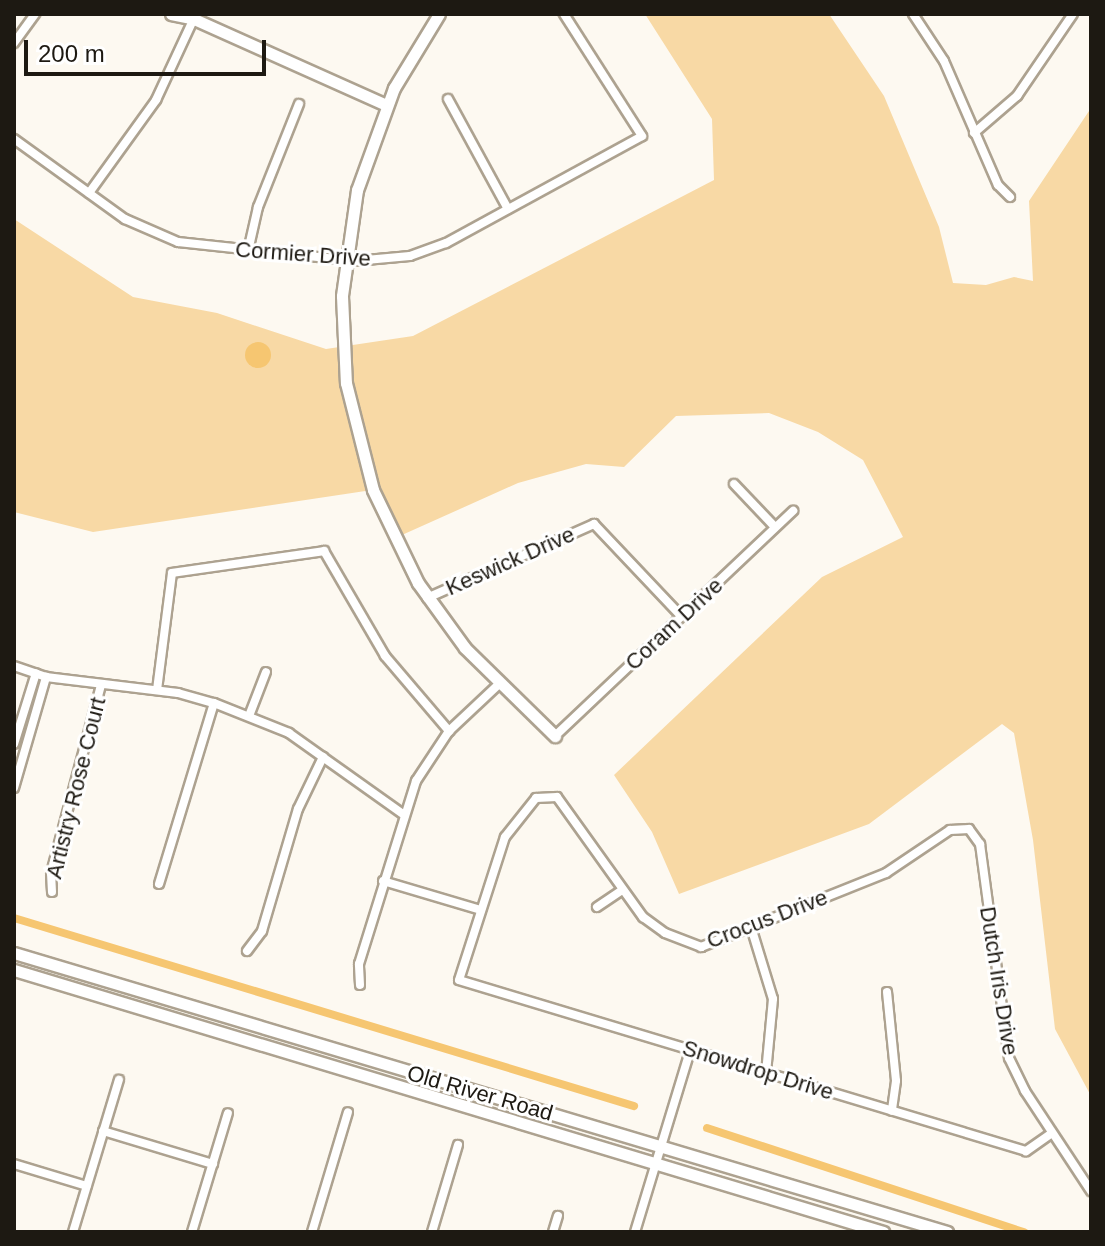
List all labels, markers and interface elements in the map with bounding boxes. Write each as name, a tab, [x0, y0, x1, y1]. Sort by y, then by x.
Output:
scale bar	[28, 24, 270, 74]
text: 200 m	[38, 40, 105, 67]
street label: Cormier Drive	[234, 236, 372, 272]
street label: Keswick Drive	[442, 521, 578, 601]
street label: Coram Drive	[620, 572, 728, 676]
street label: Artistry Rose Court	[41, 695, 111, 881]
street label: Crocus Drive	[703, 884, 831, 954]
street label: Dutch Iris Drive	[974, 905, 1024, 1057]
street label: Snowdrop Drive	[679, 1034, 837, 1106]
street label: Old River Road	[404, 1060, 556, 1126]

